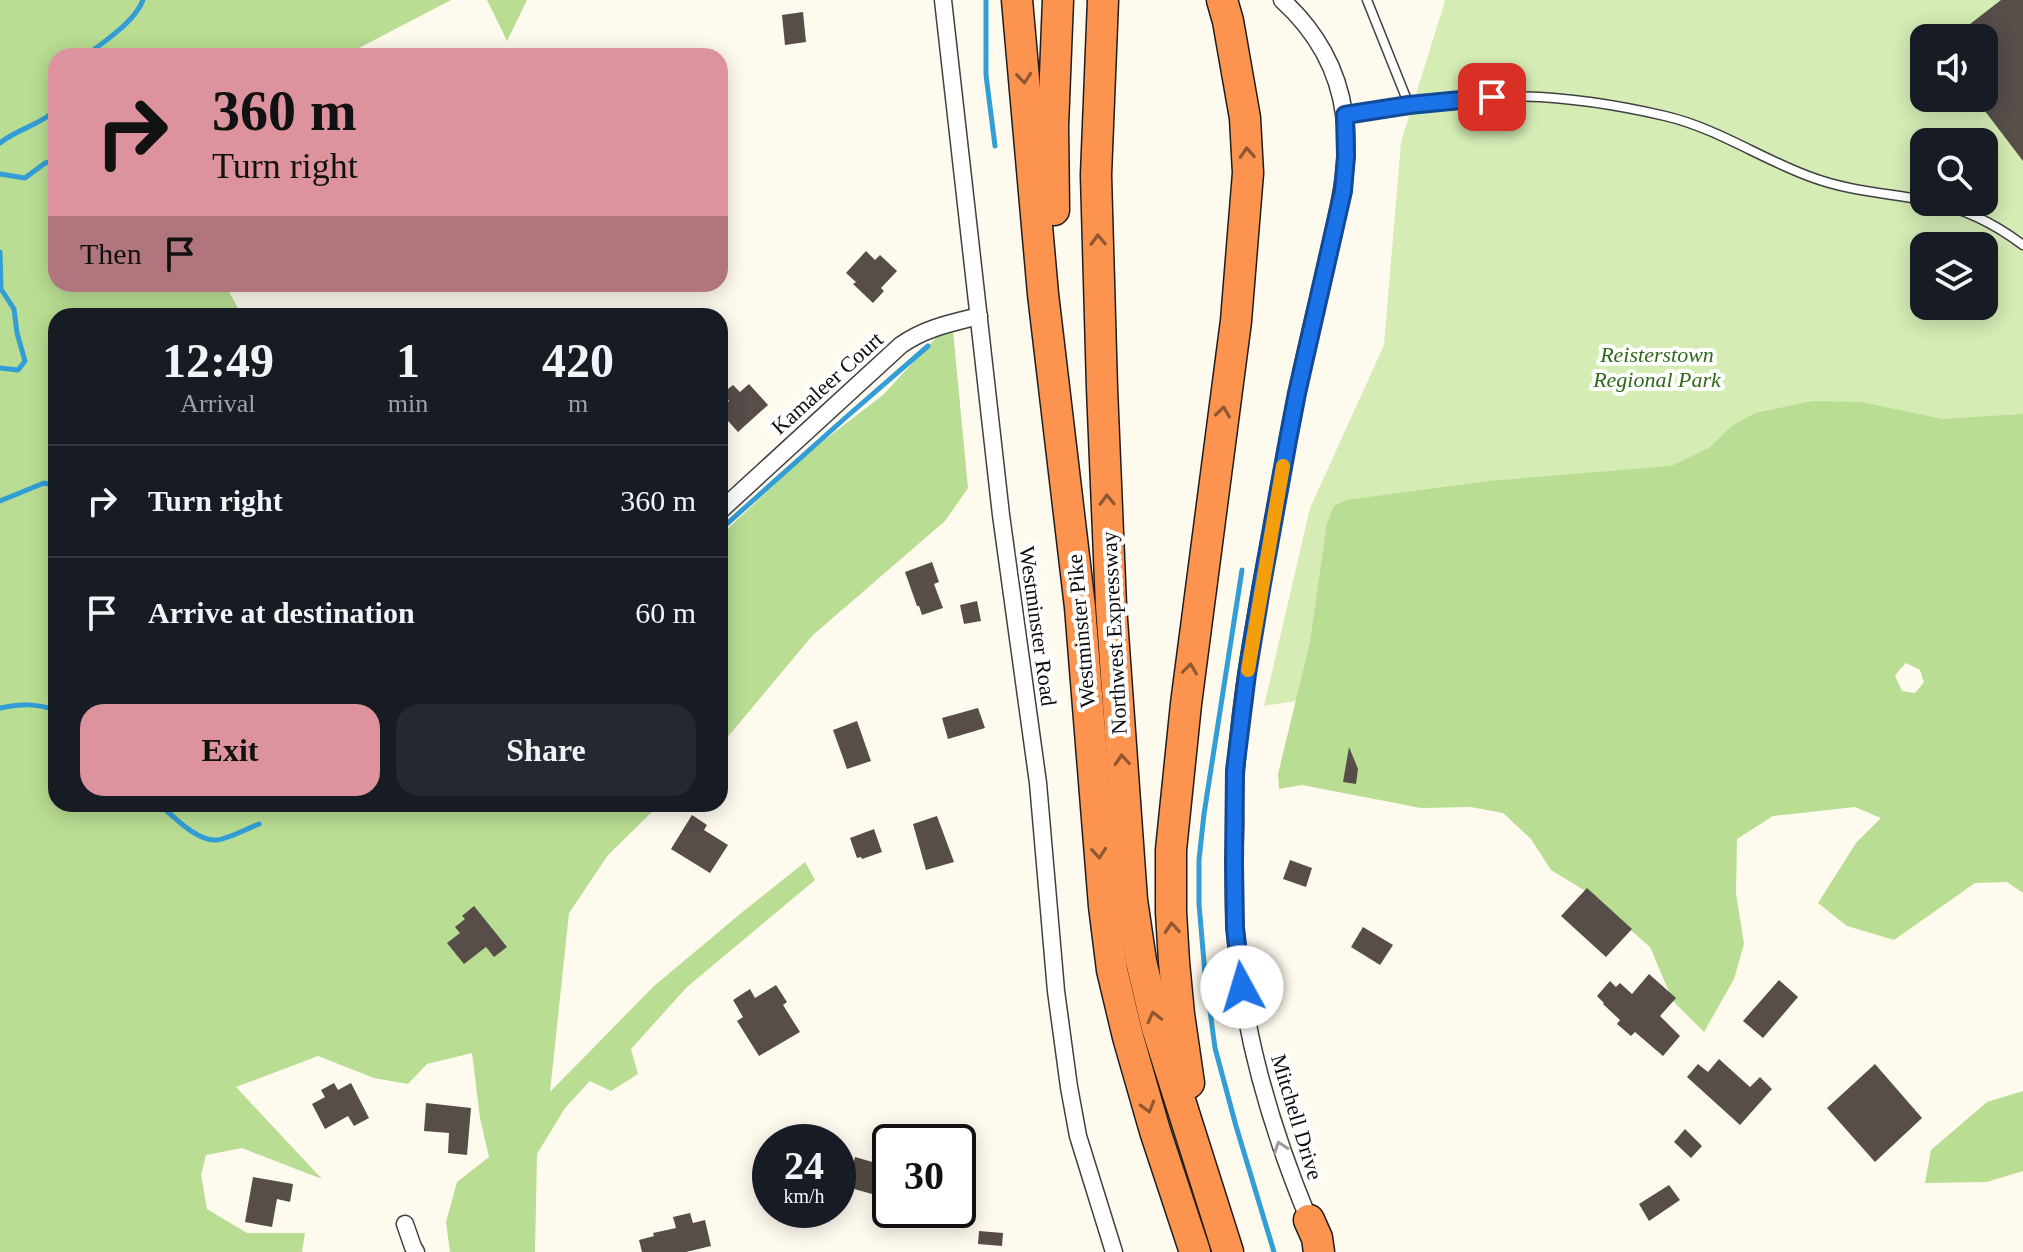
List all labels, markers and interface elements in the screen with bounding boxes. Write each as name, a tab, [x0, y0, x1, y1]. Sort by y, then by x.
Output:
map controls	[1910, 24, 1998, 320]
button: sound	[1910, 24, 1998, 112]
pin	[1458, 63, 1526, 131]
one-way arrow	[1015, 72, 1032, 85]
icon: arrive	[1470, 75, 1514, 119]
icon: right	[80, 80, 184, 184]
text: 360 m	[212, 80, 357, 142]
button: search	[1910, 128, 1998, 216]
text: Turn right	[212, 146, 358, 186]
one-way arrow	[1239, 146, 1256, 159]
icon: arrive	[158, 232, 202, 276]
button: layers	[1910, 232, 1998, 320]
one-way arrow	[1089, 233, 1107, 246]
text: Then	[80, 237, 142, 270]
street label: Kamaleer Court	[766, 327, 888, 439]
text: 12:49	[162, 334, 274, 387]
text: 1	[396, 334, 420, 387]
text: 420	[542, 334, 614, 387]
park label: Reisterstown Regional Park	[1592, 342, 1722, 392]
text: Arrival	[180, 389, 255, 418]
text: min	[388, 389, 428, 418]
text: m	[568, 389, 588, 418]
one-way arrow	[1214, 405, 1231, 418]
icon: right	[80, 479, 124, 523]
text: Turn right	[148, 484, 283, 517]
text: 360 m	[620, 484, 696, 517]
one-way arrow	[1098, 493, 1115, 506]
street label: Northwest Expressway	[1096, 531, 1132, 735]
street label: Westminster Road	[1014, 544, 1062, 708]
street label: Westminster Pike	[1062, 553, 1100, 709]
icon: arrive	[80, 591, 124, 635]
text: Arrive at destination	[148, 596, 415, 629]
text: 60 m	[635, 596, 696, 629]
one-way arrow	[1181, 663, 1198, 676]
button: Exit	[80, 704, 380, 796]
button: Share	[396, 704, 696, 796]
one-way arrow	[1114, 753, 1131, 766]
one-way arrow	[1090, 846, 1107, 859]
one-way arrow	[1164, 921, 1181, 934]
position arrow	[1200, 945, 1284, 1029]
one-way arrow	[1146, 1011, 1163, 1025]
street label: Mitchell Drive	[1266, 1051, 1328, 1183]
one-way arrow	[1139, 1100, 1155, 1113]
speed limit sign: 30	[872, 1124, 976, 1228]
one-way arrow	[1274, 1141, 1290, 1155]
text: 24	[784, 1143, 824, 1188]
text: km/h	[783, 1185, 825, 1207]

